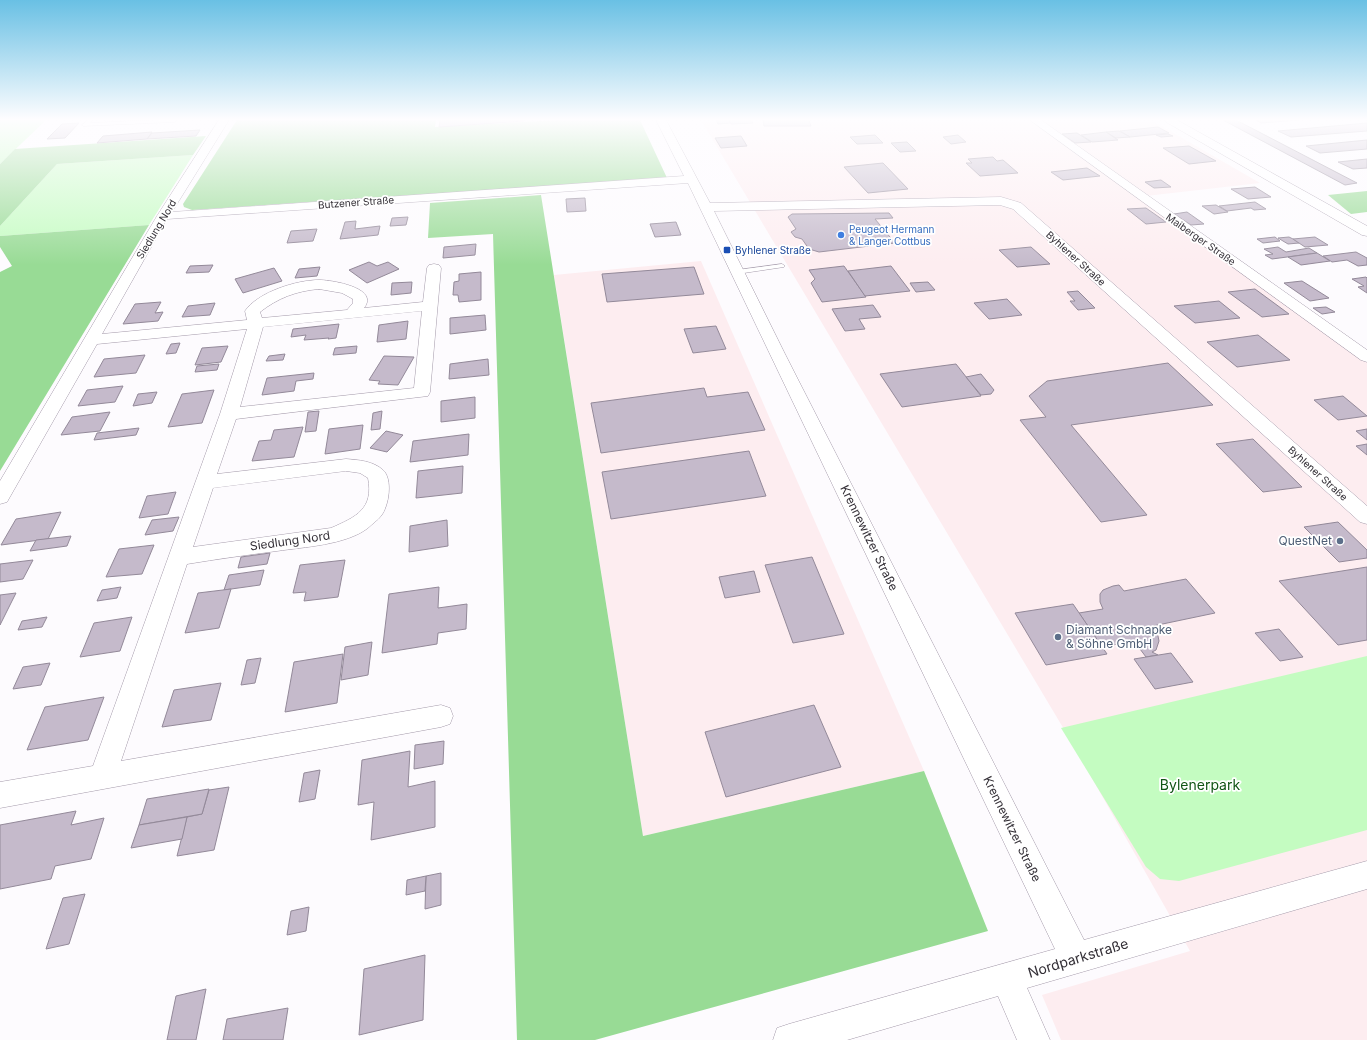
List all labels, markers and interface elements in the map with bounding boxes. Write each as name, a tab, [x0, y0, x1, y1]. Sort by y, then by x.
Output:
street label: Butzener Straße	[318, 193, 395, 211]
street label: Siedlung Nord	[134, 197, 178, 261]
street label: Maiberger Straße	[1164, 211, 1238, 268]
place label: Peugeot Hermann & Langer Cottbus	[849, 223, 935, 247]
street label: Byhlener Straße	[1044, 228, 1108, 288]
marker: Peugeot Hermann & Langer Cottbus	[836, 230, 846, 240]
place label: Byhlener Straße	[735, 244, 811, 256]
marker: Byhlener Straße	[722, 245, 732, 255]
street label: Byhlener Straße	[1286, 443, 1350, 503]
street label: Krennewitzer Straße	[837, 483, 902, 593]
street label: Siedlung Nord	[249, 527, 331, 554]
place label: QuestNet	[1279, 533, 1332, 548]
marker: QuestNet	[1335, 536, 1345, 546]
place label: Diamant Schnapke & Söhne GmbH	[1066, 622, 1172, 651]
marker: Diamant Schnapke & Söhne GmbH	[1053, 632, 1063, 642]
street label: Krennewitzer Straße	[980, 774, 1045, 884]
park label: Bylenerpark	[1160, 776, 1240, 793]
street label: Nordparkstraße	[1026, 934, 1130, 981]

